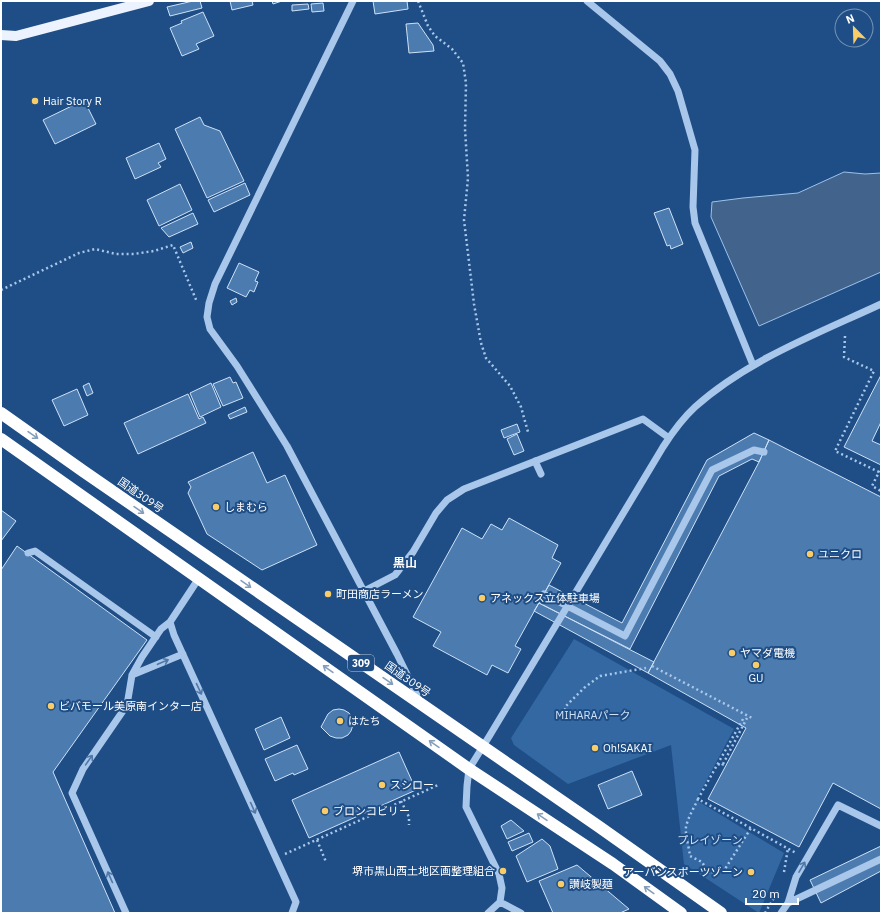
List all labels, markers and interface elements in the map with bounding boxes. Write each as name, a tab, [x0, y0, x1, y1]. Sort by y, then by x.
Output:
north arrow	[834, 8, 874, 48]
text: N	[844, 11, 857, 27]
place label: Hair Story R	[43, 94, 102, 108]
marker: Hair Story R	[30, 96, 40, 106]
one-way arrow	[27, 431, 38, 439]
street label: 国道309号	[115, 474, 167, 516]
place label: しまむら	[224, 500, 268, 514]
marker: しまむら	[211, 502, 221, 512]
one-way arrow	[134, 506, 145, 514]
place label: ユニクロ	[818, 547, 862, 561]
marker: ユニクロ	[805, 549, 815, 559]
district label: 黒山	[393, 555, 417, 570]
one-way arrow	[241, 580, 252, 588]
place label: 町田商店ラーメン	[336, 587, 424, 601]
marker: 町田商店ラーメン	[323, 589, 333, 599]
place label: アネックス立体駐車場	[490, 591, 600, 605]
marker: アネックス立体駐車場	[477, 593, 487, 603]
place label: ヤマダ電機	[740, 646, 795, 660]
marker: ヤマダ電機	[727, 648, 737, 658]
road number: 309	[348, 655, 374, 671]
one-way arrow	[157, 658, 169, 666]
street label: 国道309号	[382, 658, 434, 700]
marker: GU	[751, 660, 761, 670]
one-way arrow	[322, 665, 333, 673]
place label: GU	[748, 671, 764, 685]
one-way arrow	[382, 677, 393, 685]
one-way arrow	[196, 683, 203, 695]
place label: ビバモール美原南インター店	[59, 699, 202, 713]
marker: ビバモール美原南インター店	[46, 701, 56, 711]
park label: MIHARAパーク	[555, 708, 631, 722]
place label: はたち	[348, 714, 381, 728]
marker: はたち	[335, 716, 345, 726]
one-way arrow	[429, 740, 440, 748]
place label: Oh!SAKAI	[603, 741, 652, 755]
marker: Oh!SAKAI	[590, 743, 600, 753]
one-way arrow	[85, 754, 93, 765]
place label: スシロー	[390, 778, 434, 792]
marker: スシロー	[377, 780, 387, 790]
one-way arrow	[250, 801, 257, 813]
place label: ブロンコビリー	[333, 804, 410, 818]
marker: ブロンコビリー	[320, 806, 330, 816]
one-way arrow	[536, 813, 547, 821]
park label: プレイゾーン	[677, 833, 743, 847]
one-way arrow	[799, 861, 807, 873]
place label: 堺市黒山西土地区画整理組合	[352, 864, 495, 878]
place label: アーバンスポーツゾーン	[623, 865, 743, 879]
marker: 堺市黒山西土地区画整理組合	[498, 866, 508, 876]
marker: アーバンスポーツゾーン	[746, 867, 756, 877]
one-way arrow	[106, 872, 113, 884]
place label: 讃岐製麺	[569, 877, 613, 891]
marker: 讃岐製麺	[556, 879, 566, 889]
scale bar	[746, 880, 798, 906]
one-way arrow	[644, 886, 655, 894]
text: 20 m	[752, 886, 780, 901]

